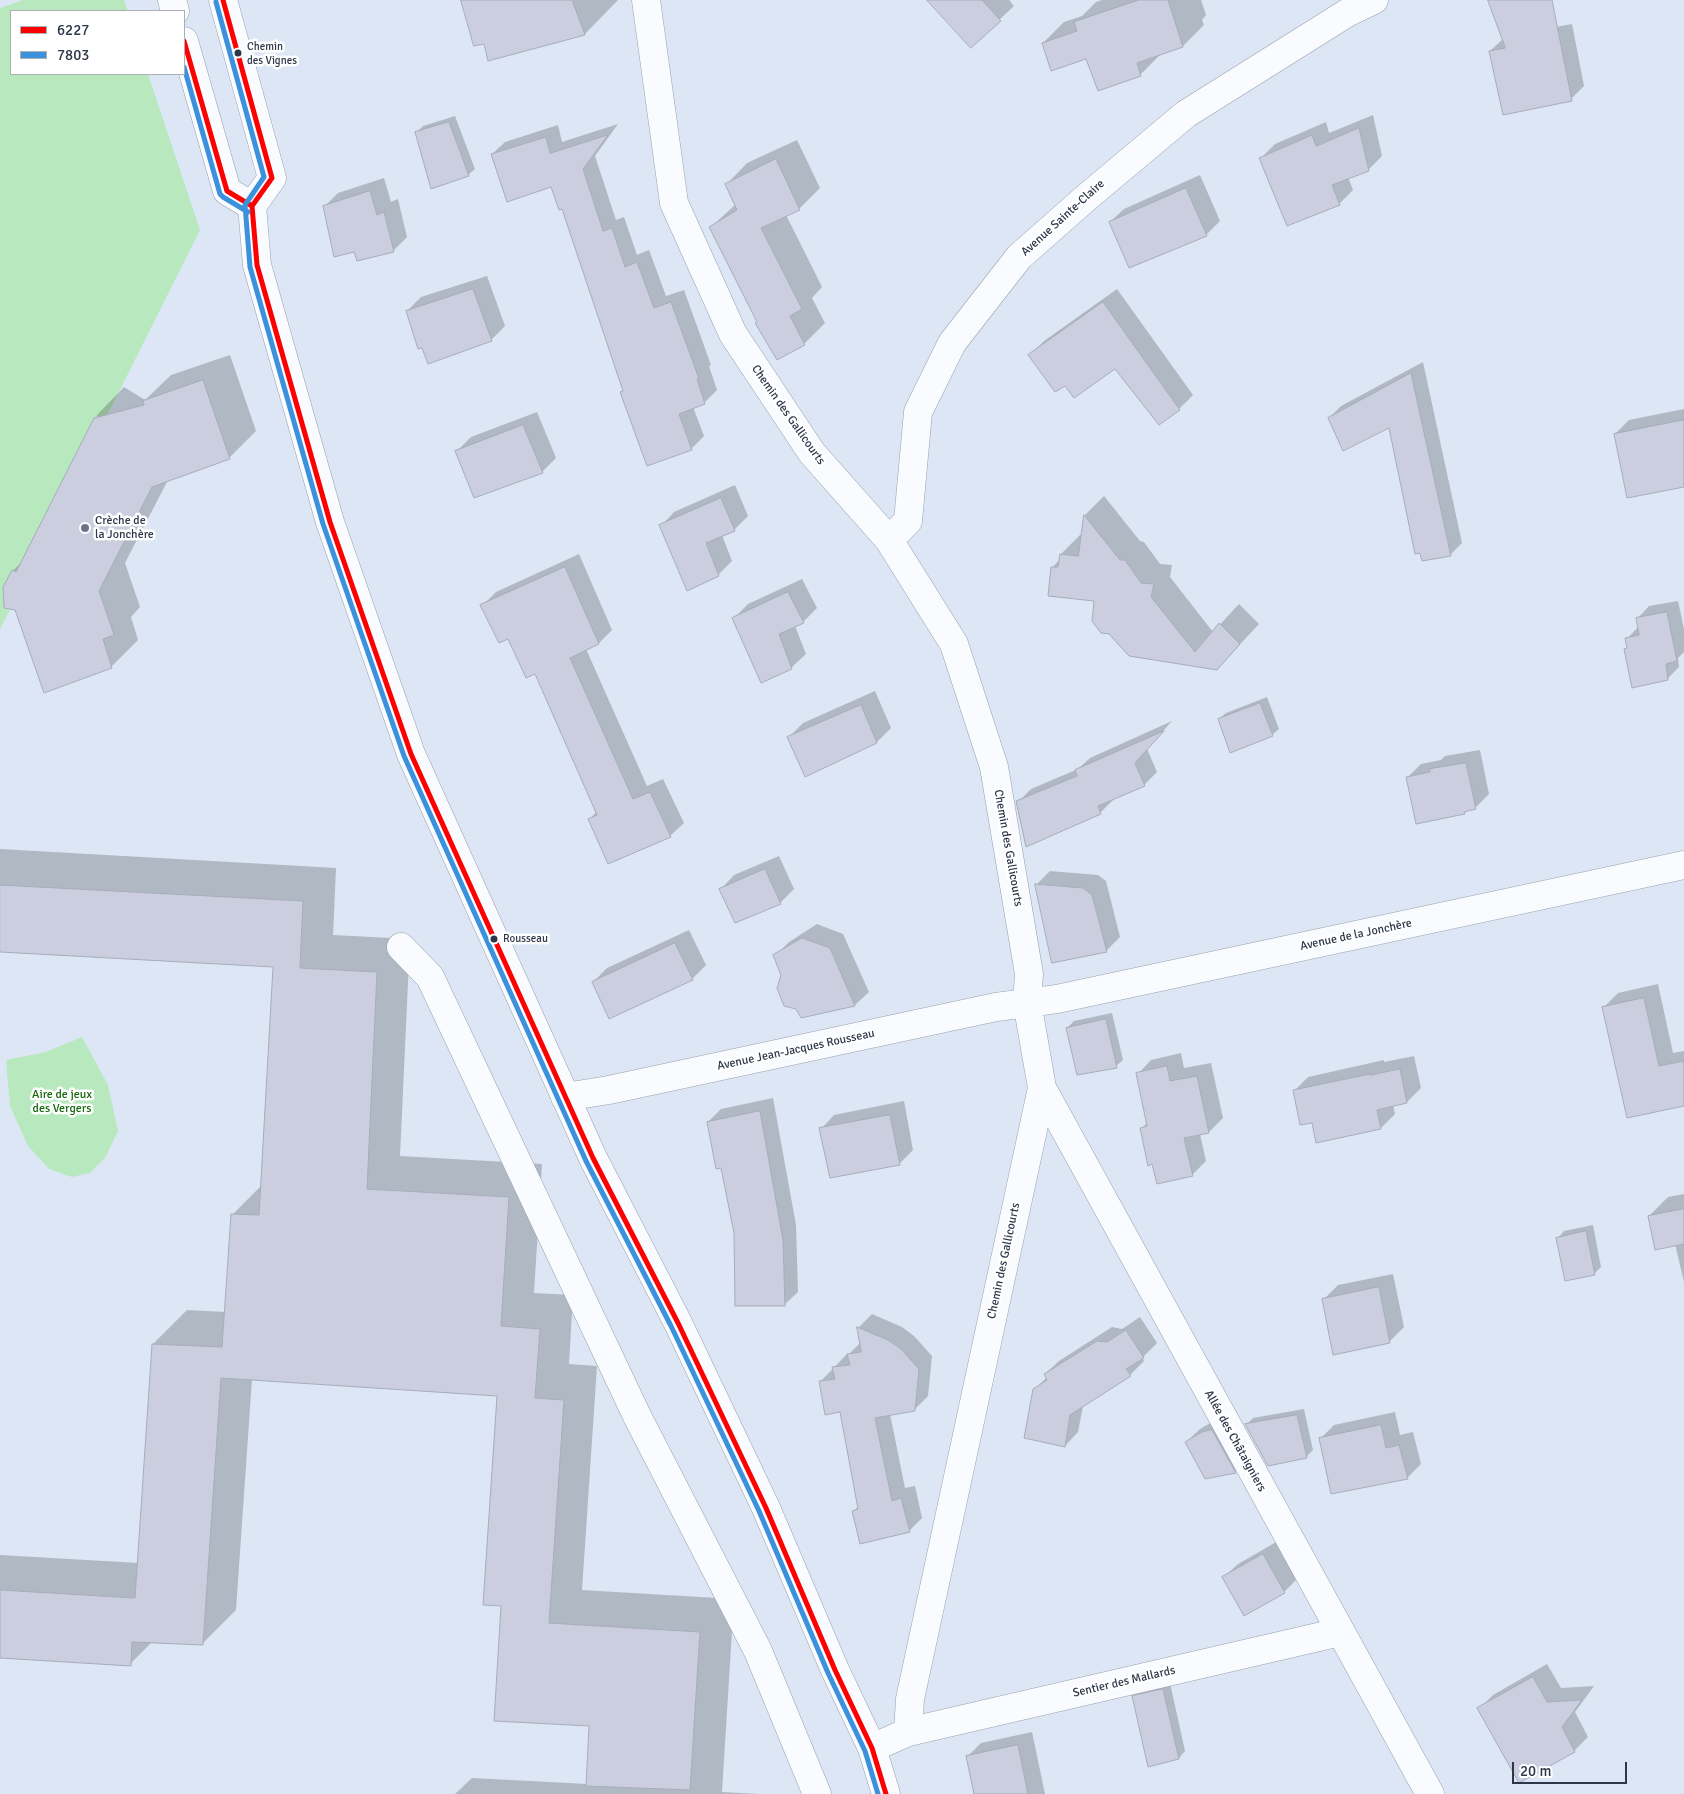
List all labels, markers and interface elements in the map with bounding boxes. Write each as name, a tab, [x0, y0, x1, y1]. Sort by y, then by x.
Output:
legend	[10, 10, 185, 75]
text: 6227	[57, 21, 89, 39]
place label: Chemin des Vignes	[247, 40, 297, 66]
text: 7803	[57, 46, 89, 64]
marker: Chemin des Vignes	[233, 48, 243, 58]
street label: Avenue Sainte-Claire	[1018, 177, 1108, 259]
street label: Chemin des Gallicourts	[748, 362, 828, 468]
place label: Crèche de la Jonchère	[95, 514, 154, 542]
marker: Crèche de la Jonchère	[79, 522, 91, 534]
street label: Chemin des Gallicourts	[991, 788, 1025, 908]
street label: Avenue de la Jonchère	[1299, 916, 1413, 954]
place label: Rousseau	[503, 932, 548, 946]
marker: Rousseau	[489, 934, 499, 944]
street label: Avenue Jean-Jacques Rousseau	[716, 1026, 876, 1074]
park label: Aire de jeux des Vergers	[32, 1088, 92, 1116]
street label: Chemin des Gallicourts	[985, 1202, 1023, 1320]
street label: Allée des Châtaigniers	[1201, 1388, 1269, 1494]
street label: Sentier des Mallards	[1071, 1663, 1177, 1701]
scale bar	[1514, 1752, 1629, 1784]
text: 20 m	[1520, 1762, 1551, 1780]

